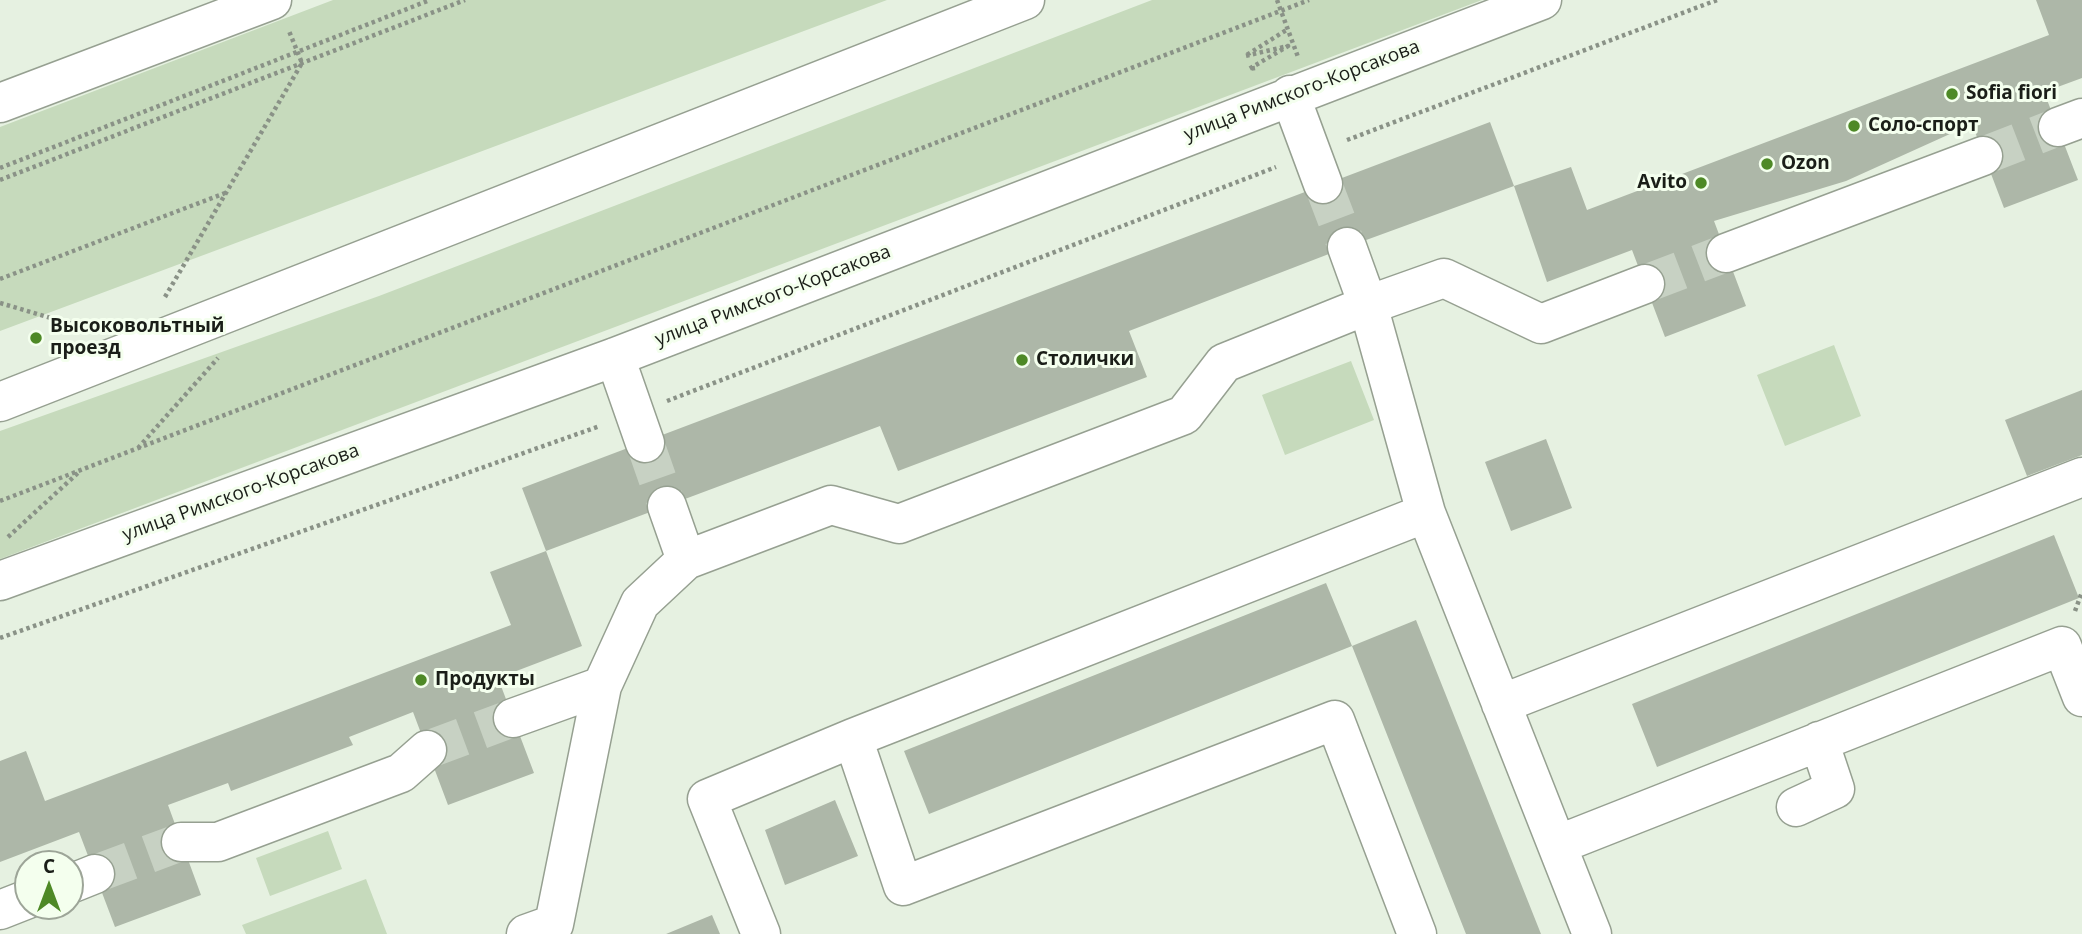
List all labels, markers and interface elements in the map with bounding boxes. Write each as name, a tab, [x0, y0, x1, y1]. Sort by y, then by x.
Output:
street label: улица Римского-Корсакова	[1181, 35, 1423, 147]
place label: Sofia fiori	[1966, 83, 2057, 105]
marker: Sofia fiori	[1944, 86, 1960, 102]
place label: Соло-спорт	[1868, 115, 1978, 137]
marker: Соло-спорт	[1846, 118, 1862, 134]
place label: Ozon	[1781, 153, 1830, 175]
marker: Ozon	[1759, 156, 1775, 172]
place label: Avito	[1637, 172, 1687, 194]
marker: Avito	[1693, 175, 1709, 191]
street label: улица Римского-Корсакова	[652, 240, 894, 352]
place label: Высоковольтный проезд	[50, 316, 225, 360]
marker: Высоковольтный проезд	[28, 330, 44, 346]
place label: Столички	[1036, 349, 1134, 371]
marker: Столички	[1014, 352, 1030, 368]
street label: улица Римского-Корсакова	[119, 439, 363, 547]
place label: Продукты	[435, 669, 535, 691]
marker: Продукты	[413, 672, 429, 688]
north arrow	[14, 850, 84, 920]
text: С	[43, 853, 55, 879]

